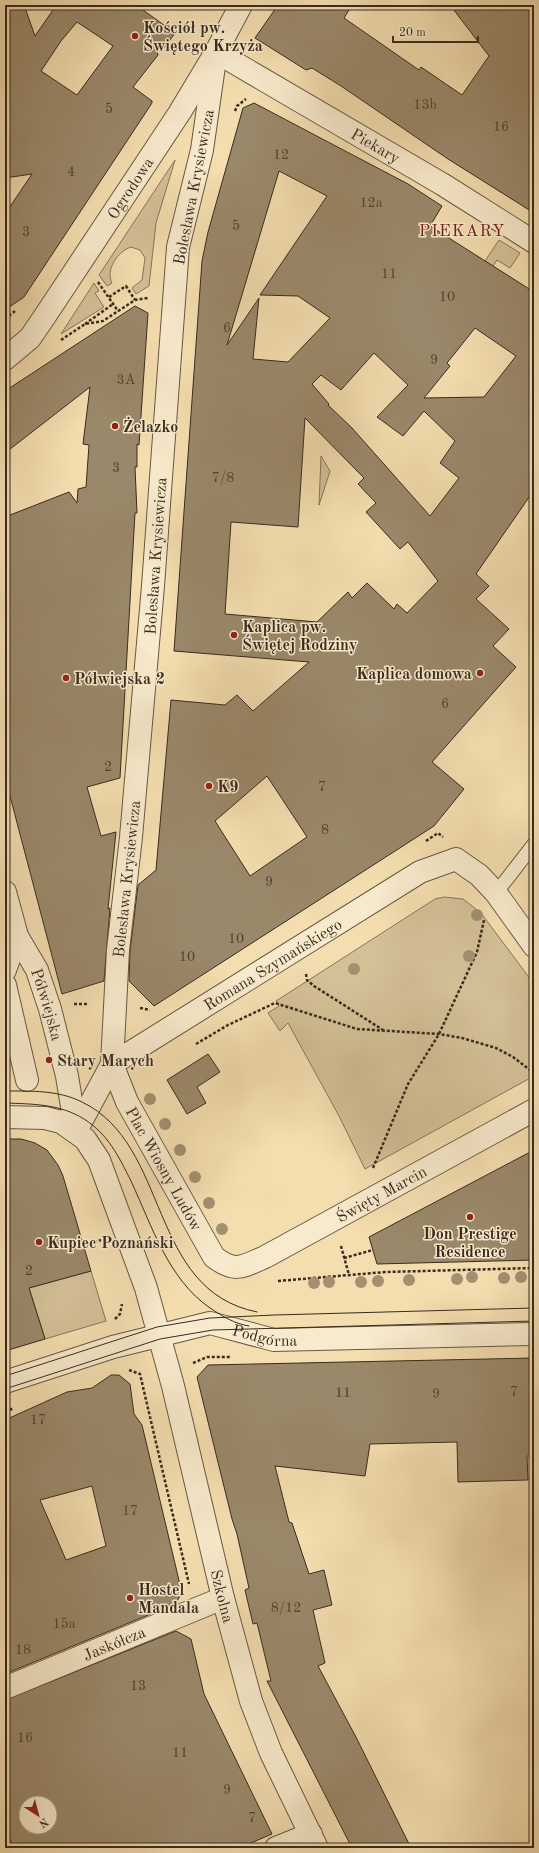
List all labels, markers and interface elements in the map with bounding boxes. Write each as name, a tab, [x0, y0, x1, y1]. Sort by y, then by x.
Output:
scale bar	[393, 18, 478, 44]
place label: Kościół pw. Świętego Krzyża	[143, 21, 263, 55]
text: 20 m	[399, 27, 426, 39]
marker: Kościół pw. Świętego Krzyża	[130, 31, 140, 41]
house number: 13b	[413, 98, 437, 112]
house number: 5	[105, 102, 113, 116]
street label: Bolesława Krysiewicza	[172, 108, 218, 267]
house number: 16	[493, 120, 509, 134]
street label: Piekary	[347, 127, 402, 168]
house number: 12	[273, 148, 289, 162]
street label: Ogrodowa	[105, 155, 158, 223]
house number: 4	[67, 165, 75, 179]
house number: 12a	[359, 196, 383, 210]
house number: 5	[232, 219, 240, 233]
district label: PIEKARY	[419, 223, 505, 240]
house number: 3	[22, 225, 30, 239]
house number: 11	[381, 267, 397, 281]
house number: 10	[439, 290, 455, 304]
house number: 6	[223, 321, 231, 335]
house number: 9	[430, 353, 438, 367]
house number: 3A	[117, 373, 136, 387]
place label: Żelazko	[123, 416, 178, 436]
marker: Żelazko	[110, 421, 120, 431]
house number: 3	[112, 461, 120, 475]
house number: 7/8	[212, 471, 234, 485]
street label: Bolesława Krysiewicza	[143, 477, 171, 636]
place label: Kaplica pw. Świętej Rodziny	[242, 620, 357, 654]
marker: Kaplica pw. Świętej Rodziny	[229, 630, 239, 640]
place label: Kaplica domowa	[356, 667, 472, 683]
marker: Kaplica domowa	[475, 668, 485, 678]
place label: Półwiejska 2	[74, 672, 165, 688]
marker: Półwiejska 2	[61, 673, 71, 683]
house number: 6	[441, 697, 449, 711]
house number: 2	[104, 760, 112, 774]
place label: K9	[217, 780, 239, 796]
house number: 7	[318, 780, 326, 794]
marker: K9	[204, 781, 214, 791]
street label: Bolesława Krysiewicza	[112, 800, 144, 959]
house number: 8	[321, 823, 329, 837]
house number: 9	[265, 875, 273, 889]
street label: Romana Szymańskiego	[202, 917, 345, 1015]
house number: 10	[228, 932, 244, 946]
house number: 10	[179, 950, 195, 964]
street label: Półwiejska	[27, 967, 64, 1043]
place label: Stary Marych	[57, 1054, 154, 1070]
marker: Stary Marych	[44, 1055, 54, 1065]
street label: Plac Wiosny Ludów	[122, 1105, 204, 1235]
street label: Święty Marcin	[332, 1164, 430, 1226]
marker: Don Prestige Residence	[465, 1212, 475, 1222]
place label: Don Prestige Residence	[423, 1227, 517, 1261]
place label: Kupiec Poznański	[47, 1236, 174, 1252]
marker: Kupiec Poznański	[34, 1237, 44, 1247]
house number: 2	[25, 1264, 33, 1278]
street label: Podgórna	[230, 1323, 298, 1350]
house number: 7	[510, 1385, 518, 1399]
house number: 11	[335, 1386, 351, 1400]
house number: 9	[432, 1387, 440, 1401]
house number: 17	[30, 1413, 46, 1427]
house number: 17	[122, 1504, 138, 1518]
street label: Szkolna	[207, 1568, 235, 1625]
place label: Hostel Mandala	[138, 1583, 199, 1617]
marker: Hostel Mandala	[125, 1593, 135, 1603]
house number: 8/12	[271, 1601, 301, 1615]
house number: 15a	[52, 1617, 76, 1631]
street label: Jaskółcza	[81, 1625, 149, 1665]
house number: 18	[15, 1643, 31, 1657]
house number: 13	[130, 1679, 146, 1693]
house number: 16	[17, 1731, 33, 1745]
house number: 11	[172, 1746, 188, 1760]
house number: 9	[223, 1783, 231, 1797]
north arrow	[18, 1795, 58, 1835]
house number: 7	[248, 1811, 256, 1825]
text: N	[36, 1815, 50, 1829]

